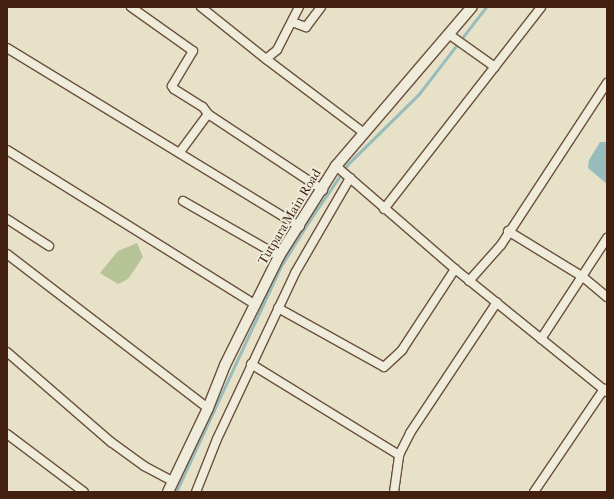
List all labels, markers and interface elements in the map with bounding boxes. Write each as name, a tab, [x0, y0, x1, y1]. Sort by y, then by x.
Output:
street label: Tutpara Main Road	[255, 166, 325, 268]

